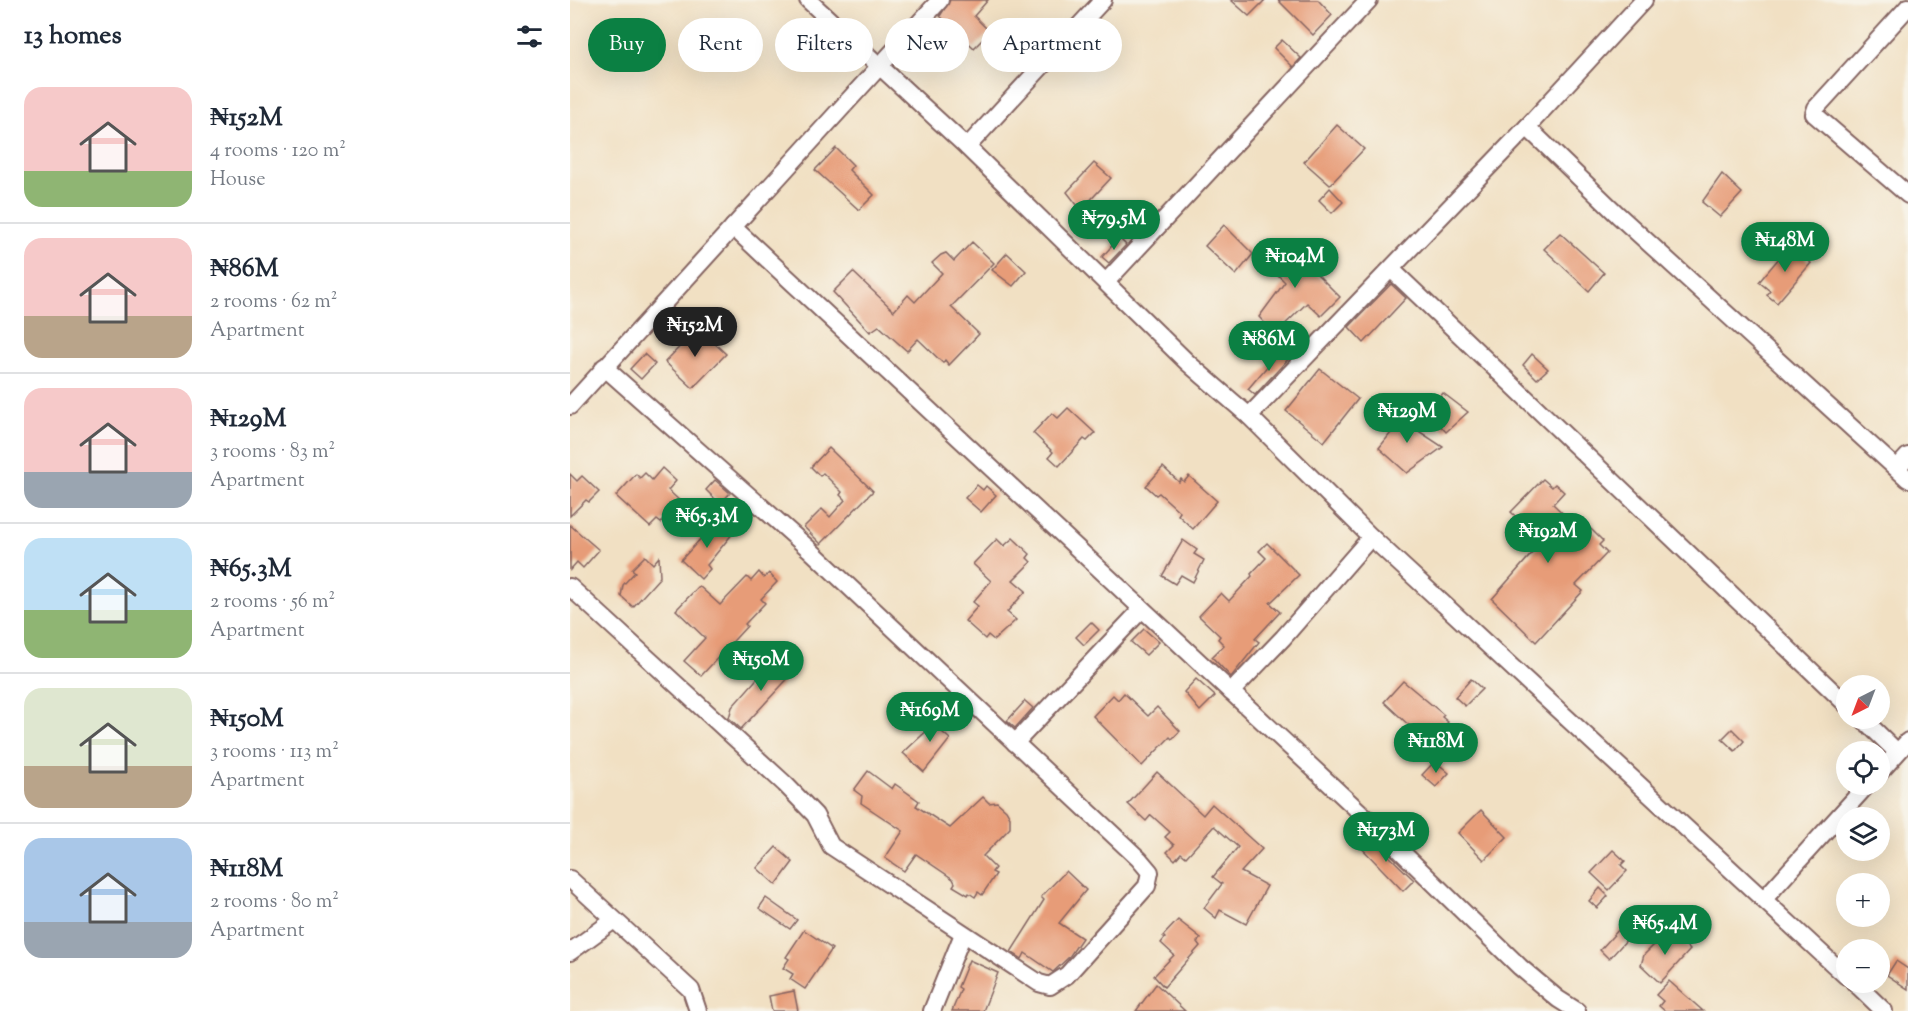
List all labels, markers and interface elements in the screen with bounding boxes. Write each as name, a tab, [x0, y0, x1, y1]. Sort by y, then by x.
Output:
text: 13 homes	[24, 18, 122, 55]
chip: Buy	[588, 18, 666, 72]
chip: Rent	[678, 18, 763, 72]
chip: Filters	[775, 18, 873, 72]
chip: New	[885, 18, 969, 72]
chip: Apartment	[981, 18, 1122, 72]
icon: filters	[513, 20, 546, 53]
text: ₦152M	[210, 100, 283, 137]
icon: home	[72, 111, 144, 183]
text: 4 rooms · 120 m²	[210, 137, 346, 166]
text: House	[210, 166, 265, 195]
pin: ₦79.5M	[1065, 200, 1163, 251]
text: ₦79.5M	[1082, 205, 1146, 234]
pin: ₦148M	[1743, 222, 1827, 273]
text: ₦148M	[1755, 227, 1815, 256]
pin: ₦104M	[1253, 238, 1337, 289]
text: ₦104M	[1265, 243, 1325, 272]
text: ₦86M	[210, 251, 279, 288]
icon: home	[72, 262, 144, 334]
text: 2 rooms · 62 m²	[210, 288, 338, 317]
pin: ₦152M	[653, 307, 737, 358]
text: ₦152M	[667, 312, 723, 341]
text: Apartment	[210, 317, 305, 346]
pin: ₦86M	[1233, 321, 1305, 372]
text: ₦86M	[1243, 326, 1295, 355]
pin: ₦129M	[1365, 393, 1449, 444]
text: ₦129M	[1378, 398, 1436, 427]
text: ₦129M	[210, 401, 286, 438]
icon: home	[72, 412, 144, 484]
text: 3 rooms · 83 m²	[210, 438, 335, 467]
text: Apartment	[210, 467, 305, 496]
pin: ₦65.3M	[658, 498, 756, 549]
text: ₦65.3M	[676, 503, 738, 532]
pin: ₦192M	[1506, 513, 1590, 564]
text: ₦192M	[1519, 518, 1577, 547]
text: ₦65.3M	[210, 551, 292, 588]
icon: home	[72, 562, 144, 634]
text: 2 rooms · 56 m²	[210, 588, 335, 617]
text: Apartment	[210, 617, 305, 646]
pin: ₦150M	[719, 641, 803, 692]
text: ₦150M	[733, 646, 789, 675]
north arrow	[1836, 675, 1890, 729]
map controls	[1836, 675, 1890, 993]
pin: ₦169M	[888, 692, 972, 743]
text: ₦169M	[900, 697, 960, 726]
text: ₦150M	[210, 701, 284, 738]
icon: home	[72, 712, 144, 784]
pin: ₦118M	[1394, 723, 1478, 774]
text: ₦118M	[1408, 728, 1464, 757]
text: 3 rooms · 113 m²	[210, 738, 339, 767]
button: locate	[1836, 741, 1890, 795]
text: Apartment	[210, 767, 305, 796]
button: layers	[1836, 807, 1890, 861]
pin: ₦173M	[1344, 812, 1428, 863]
text: ₦173M	[1357, 817, 1415, 846]
text: ₦118M	[210, 851, 283, 888]
icon: home	[72, 862, 144, 934]
button: +	[1836, 873, 1890, 927]
text: 2 rooms · 80 m²	[210, 888, 339, 917]
pin: ₦65.4M	[1616, 905, 1714, 956]
text: ₦65.4M	[1633, 910, 1697, 939]
text: Apartment	[210, 917, 305, 946]
button: −	[1836, 939, 1890, 993]

